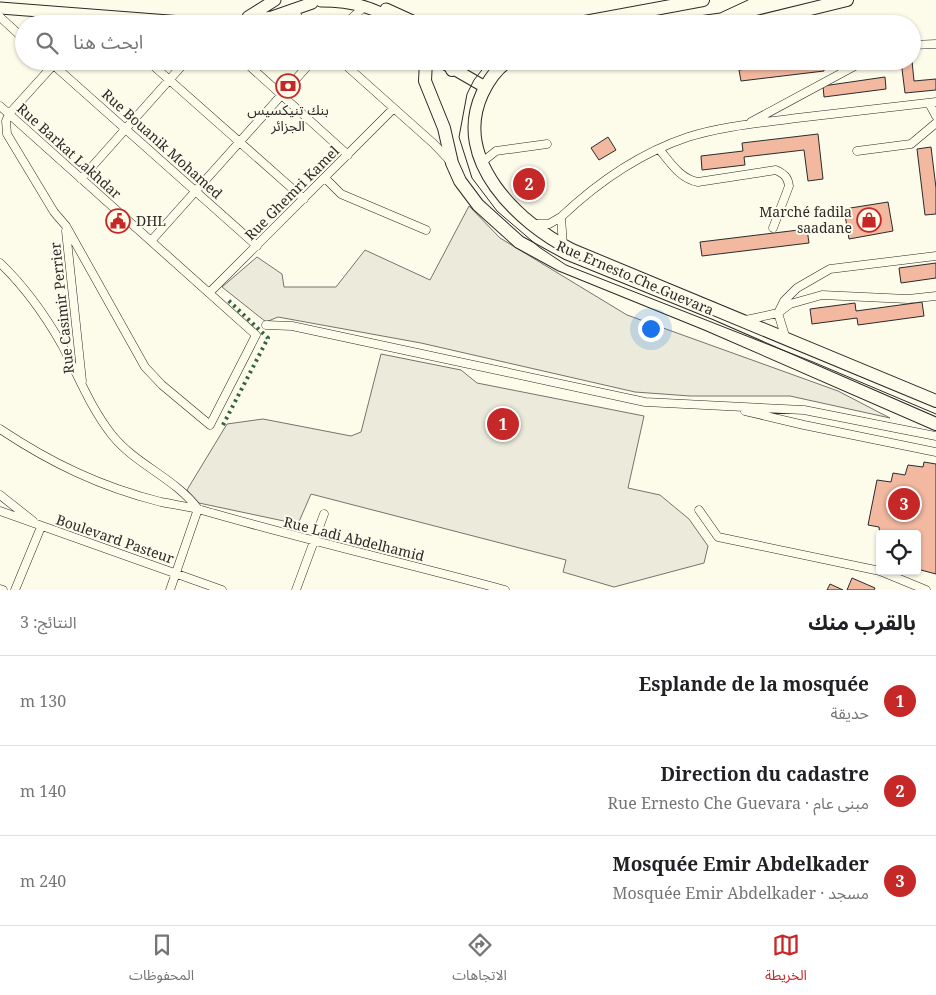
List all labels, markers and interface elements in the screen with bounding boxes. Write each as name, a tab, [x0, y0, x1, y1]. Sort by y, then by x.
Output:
search box	[15, 15, 921, 70]
icon: search	[33, 29, 61, 57]
text: ابحث هنا	[73, 29, 143, 55]
bank icon: بنك تنيكسيس الجزائر	[275, 73, 301, 99]
street label: Rue Bouanik Mohamed	[98, 84, 227, 203]
street label: Rue Barkat Lakhdar	[13, 99, 126, 203]
place label: بنك تنيكسيس الجزائر	[247, 100, 329, 135]
street label: Rue Ghemri Kamel	[240, 141, 343, 244]
pin: 2	[513, 165, 545, 203]
place label: Marché fadila saadane	[759, 202, 852, 237]
shop icon: Marché fadila saadane	[856, 207, 882, 233]
public building icon: DHL	[105, 208, 131, 234]
place label: DHL	[136, 211, 166, 230]
street label: Rue Ernesto Che Guevara	[554, 236, 717, 319]
street label: Rue Casimir Perrier	[45, 241, 78, 375]
your location	[638, 316, 664, 342]
pin: 1	[487, 405, 519, 443]
pin: 3	[888, 485, 920, 523]
street label: Boulevard Pasteur	[54, 509, 177, 568]
street label: Rue Ladi Abdelhamid	[282, 512, 427, 565]
map controls	[876, 530, 921, 575]
button: locate	[876, 530, 921, 575]
text: بالقرب منك	[808, 608, 916, 636]
text: النتائج: 3	[20, 611, 76, 633]
text: Esplande de la mosquée	[639, 671, 869, 697]
text: 130 m	[20, 690, 66, 712]
text: 1	[895, 690, 905, 712]
text: حديقة	[831, 702, 869, 724]
text: Direction du cadastre	[661, 761, 869, 787]
text: 140 m	[20, 780, 66, 802]
text: 2	[895, 780, 905, 802]
text: مبنى عام · Rue Ernesto Che Guevara	[608, 792, 869, 814]
text: Mosquée Emir Abdelkader	[613, 851, 869, 877]
text: 240 m	[20, 870, 66, 892]
text: 3	[895, 870, 905, 892]
text: مسجد · Mosquée Emir Abdelkader	[613, 882, 869, 904]
tab: المحفوظات	[129, 931, 194, 990]
tab: الاتجاهات	[452, 931, 507, 990]
tab: الخريطة	[765, 931, 807, 990]

